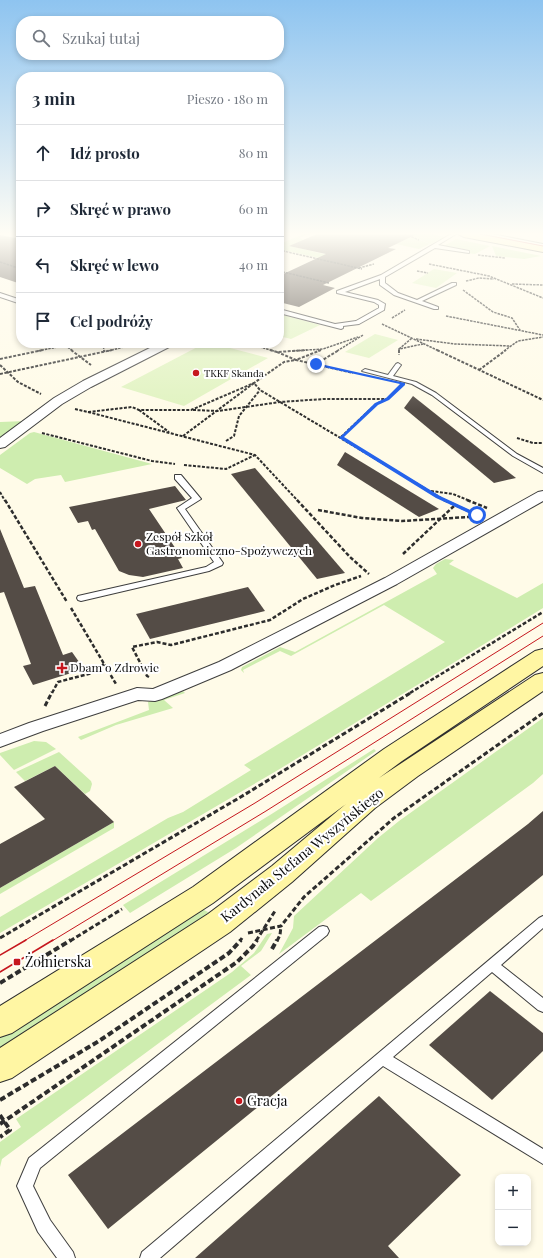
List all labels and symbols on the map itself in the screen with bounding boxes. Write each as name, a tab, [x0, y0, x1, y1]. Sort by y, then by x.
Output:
route end	[307, 355, 325, 373]
place label: TKKF Skanda	[204, 366, 264, 380]
marker: TKKF Skanda	[191, 368, 201, 378]
route start	[468, 506, 486, 524]
place label: Zespół Szkół Gastronomiczno-Spożywczych	[146, 528, 312, 558]
marker: Zespół Szkół Gastronomiczno-Spożywczych	[133, 539, 143, 549]
place label: Dbam o Zdrowie	[70, 659, 159, 675]
marker: Dbam o Zdrowie	[57, 663, 67, 673]
street label: Kardynała Stefana Wyszyńskiego	[216, 783, 387, 926]
place label: Żołnierska	[25, 952, 91, 971]
marker: Żołnierska	[12, 957, 22, 967]
place label: Gracja	[247, 1091, 288, 1110]
marker: Gracja	[234, 1096, 244, 1106]

